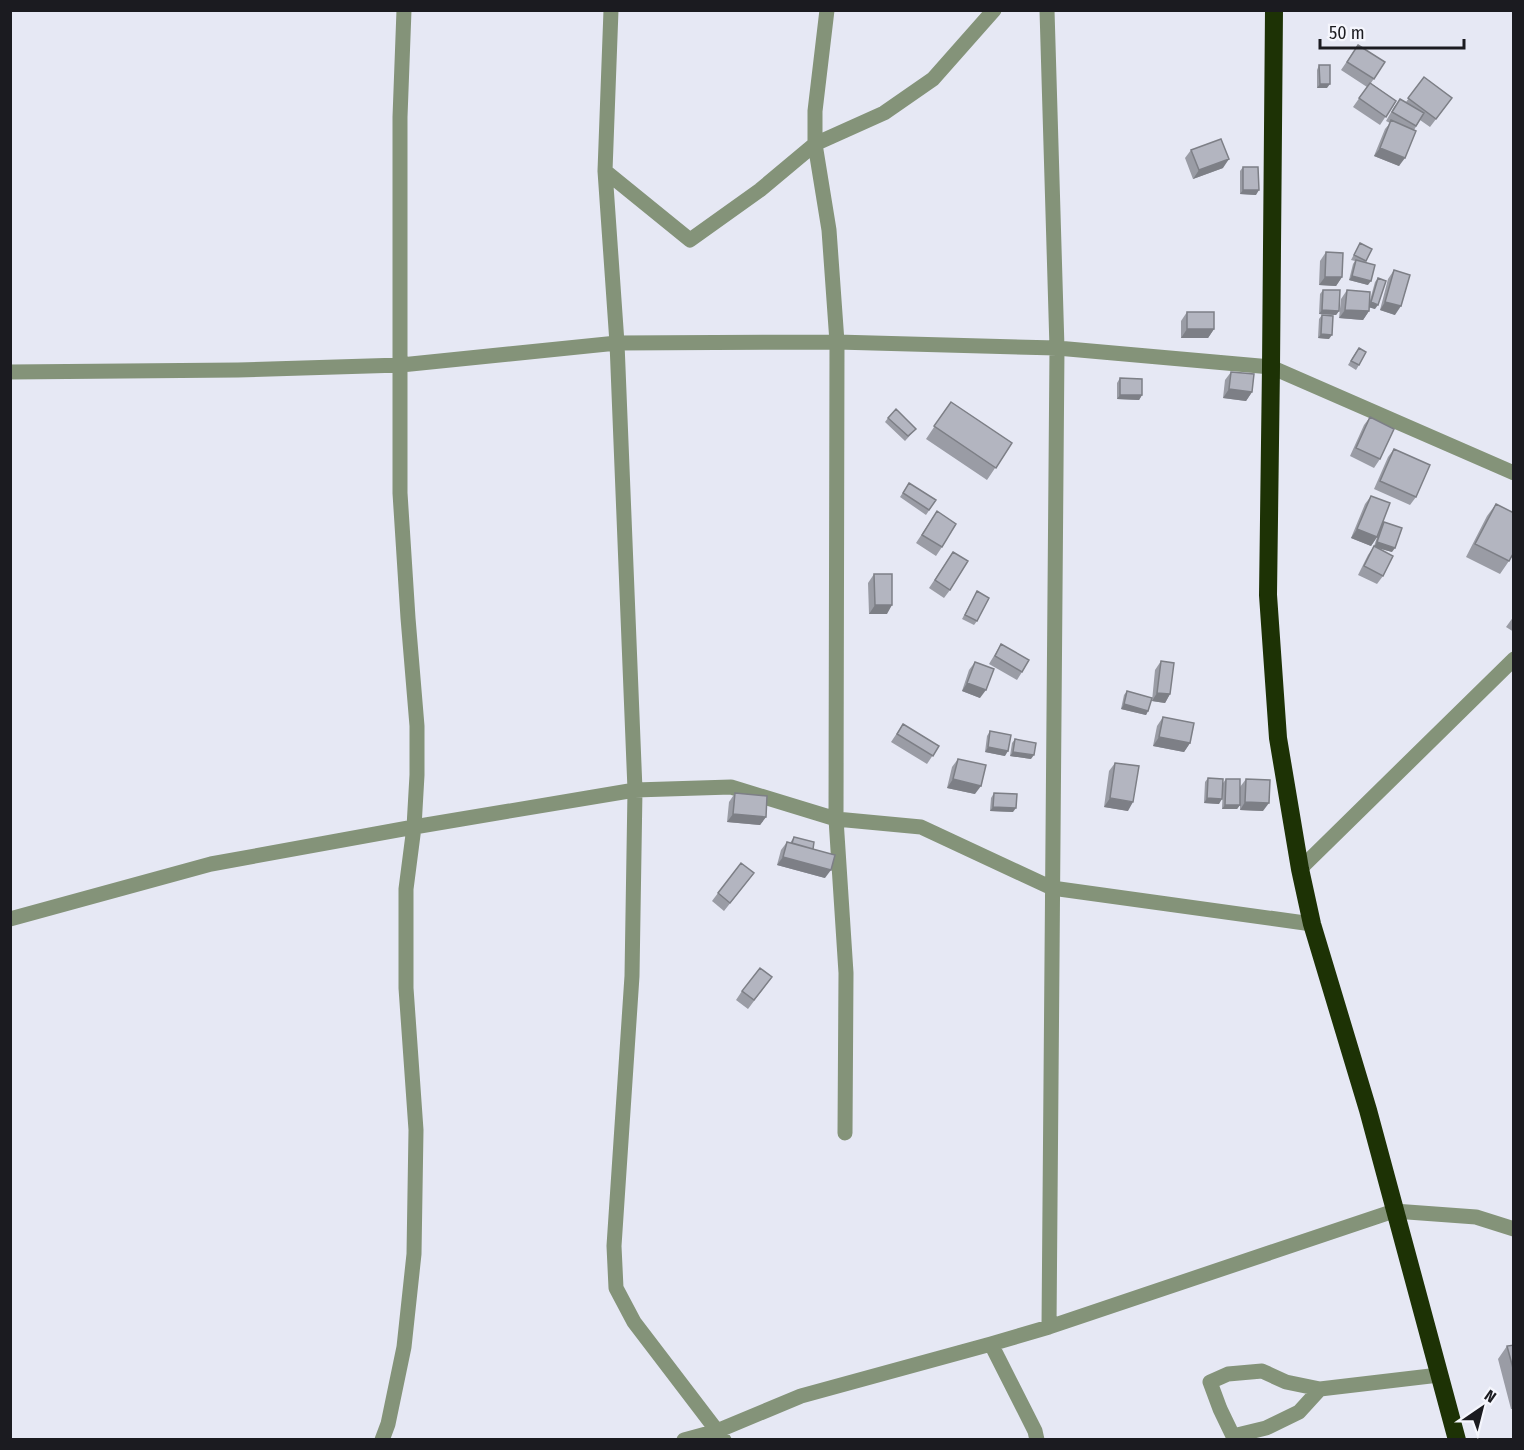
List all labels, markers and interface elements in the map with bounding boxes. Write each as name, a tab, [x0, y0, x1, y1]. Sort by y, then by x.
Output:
scale bar	[1320, 12, 1464, 50]
text: 50 m	[1329, 22, 1365, 44]
north arrow	[1452, 1378, 1512, 1438]
text: N	[1481, 1386, 1500, 1407]

